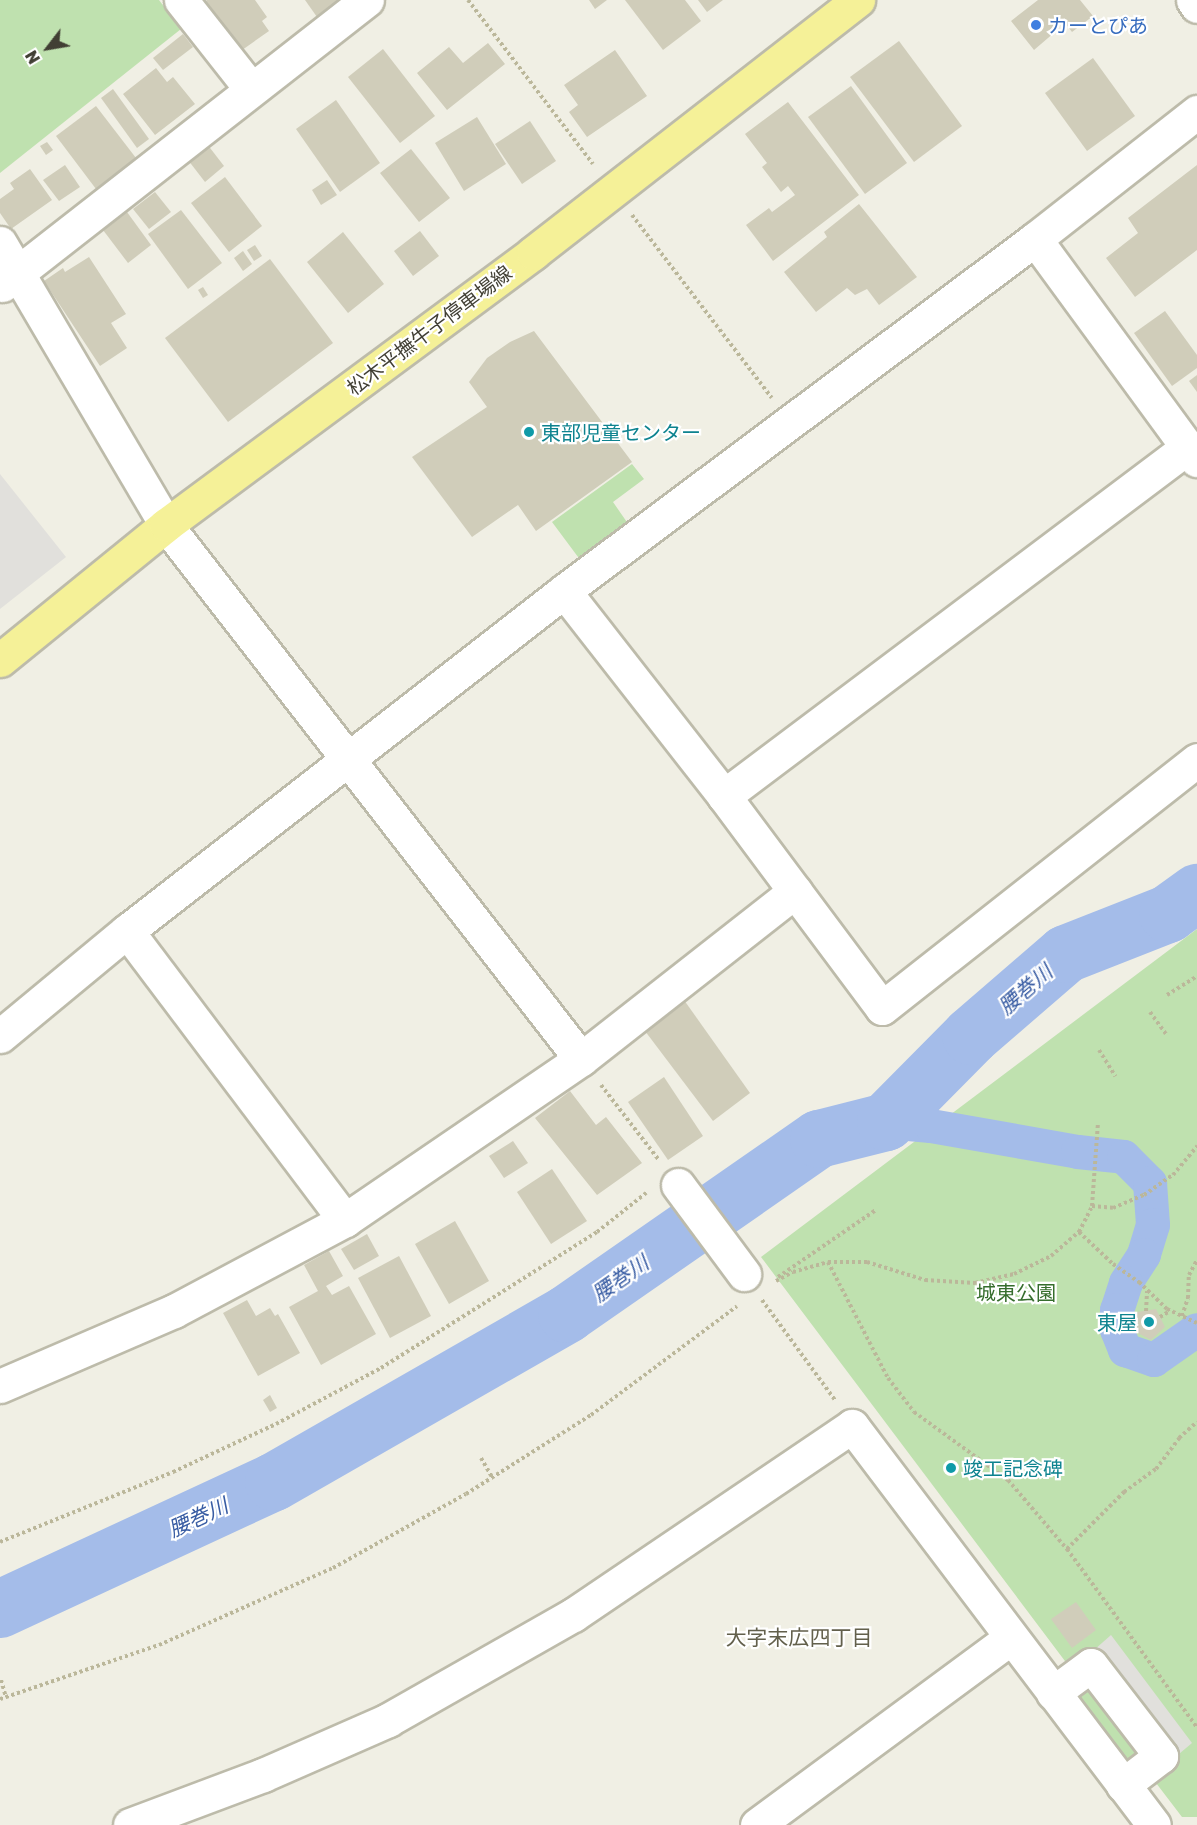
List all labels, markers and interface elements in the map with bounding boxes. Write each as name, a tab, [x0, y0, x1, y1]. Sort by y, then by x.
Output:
place label: カーとぴあ	[1048, 13, 1148, 37]
north arrow	[18, 18, 78, 78]
marker: カーとぴあ	[1029, 18, 1043, 32]
text: N	[21, 47, 44, 68]
street label: 松木平撫牛子停車場線	[342, 260, 516, 400]
place label: 東部児童センター	[541, 420, 701, 444]
marker: 東部児童センター	[522, 425, 536, 439]
water label: 腰巻川	[993, 959, 1057, 1019]
water label: 腰巻川	[587, 1250, 653, 1306]
park label: 城東公園	[976, 1280, 1056, 1304]
place label: 東屋	[1097, 1310, 1137, 1334]
marker: 東屋	[1142, 1315, 1156, 1329]
place label: 竣工記念碑	[963, 1456, 1063, 1480]
marker: 竣工記念碑	[944, 1461, 958, 1475]
water label: 腰巻川	[164, 1492, 232, 1542]
district label: 大字末広四丁目	[726, 1624, 872, 1650]

